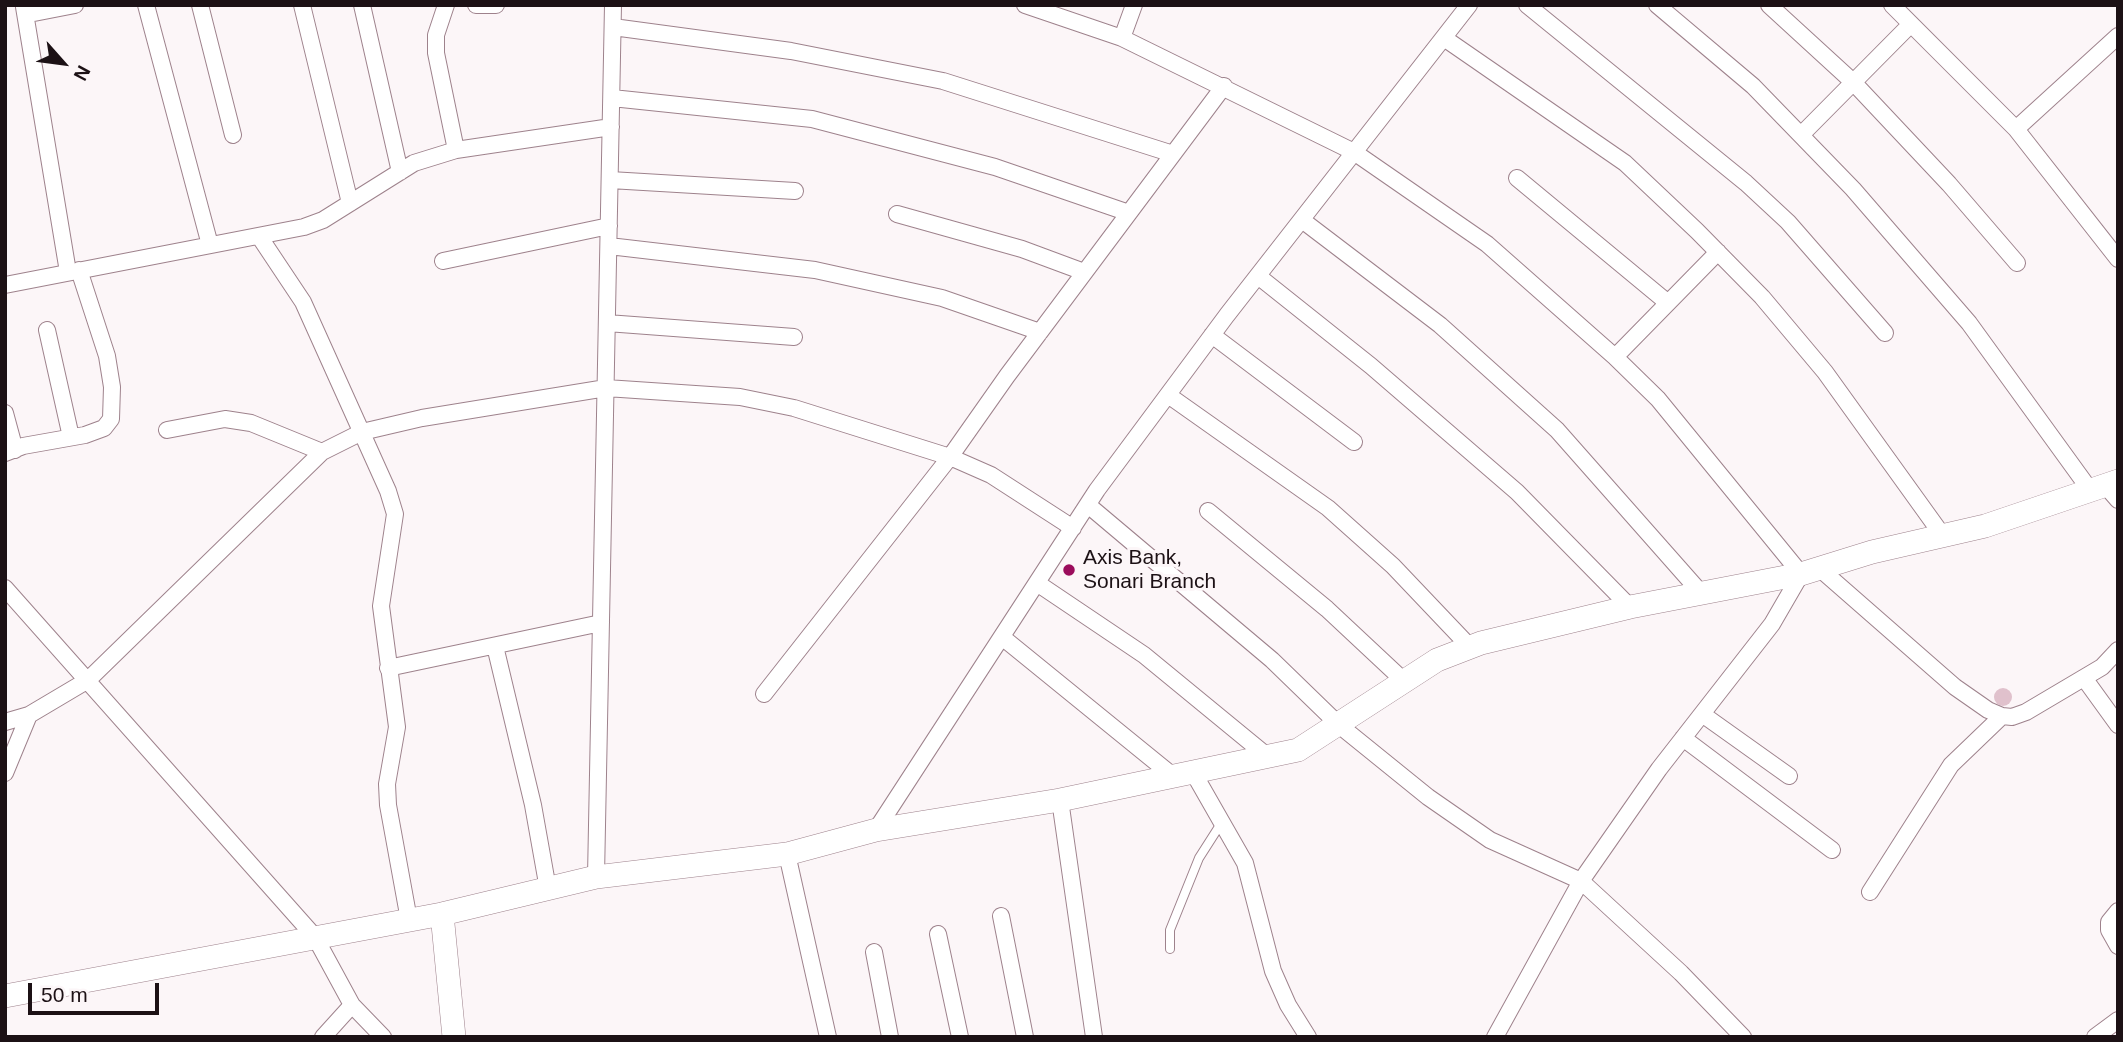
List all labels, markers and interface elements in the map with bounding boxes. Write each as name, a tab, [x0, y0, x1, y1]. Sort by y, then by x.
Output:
north arrow	[28, 28, 98, 98]
text: N	[69, 62, 94, 84]
place label: Axis Bank, Sonari Branch	[1083, 545, 1216, 595]
marker: Axis Bank, Sonari Branch	[1061, 562, 1077, 578]
scale bar	[32, 968, 163, 1012]
text: 50 m	[41, 983, 88, 1006]

